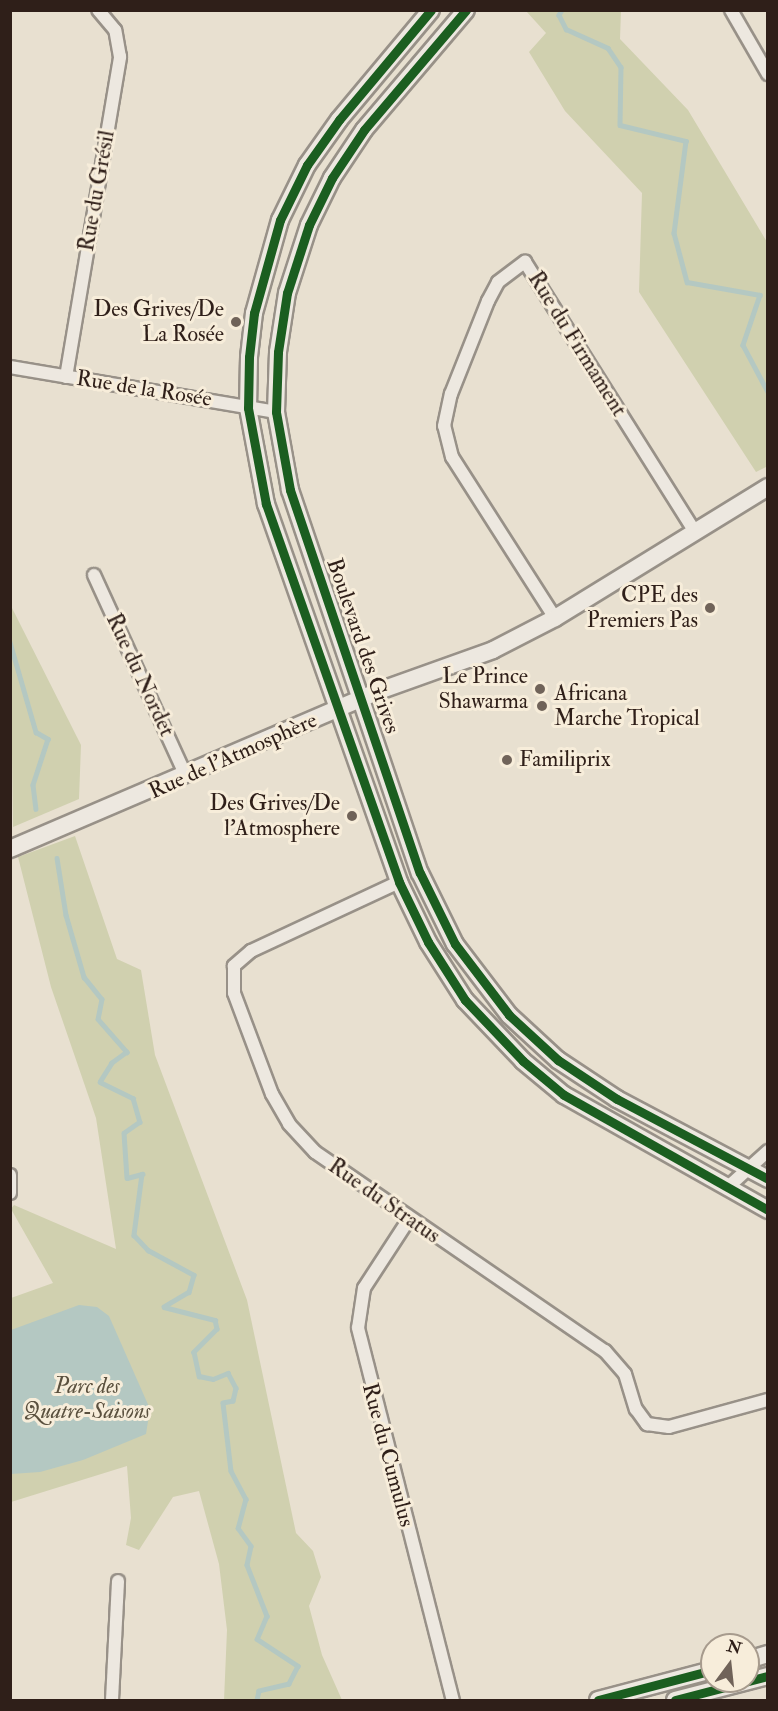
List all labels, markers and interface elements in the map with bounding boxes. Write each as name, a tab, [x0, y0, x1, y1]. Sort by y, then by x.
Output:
street label: Rue du Grésil	[73, 128, 121, 254]
street label: Rue du Firmament	[522, 267, 632, 421]
place label: Des Grives/De La Rosée	[93, 296, 224, 348]
marker: Des Grives/De La Rosée	[229, 315, 243, 329]
street label: Rue de la Rosée	[74, 365, 214, 413]
street label: Boulevard des Grives	[321, 555, 405, 737]
place label: CPE des Premiers Pas	[587, 582, 698, 634]
marker: CPE des Premiers Pas	[703, 601, 717, 615]
street label: Rue du Nordet	[100, 609, 180, 741]
place label: Le Prince Shawarma	[439, 663, 528, 714]
place label: Africana Marche Tropical	[554, 680, 700, 732]
marker: Le Prince Shawarma	[533, 682, 547, 696]
marker: Africana Marche Tropical	[535, 699, 549, 713]
street label: Rue de l'Atmosphère	[145, 707, 321, 805]
place label: Familiprix	[519, 747, 610, 773]
marker: Familiprix	[500, 753, 514, 767]
place label: Des Grives/De l'Atmosphere	[209, 790, 340, 842]
marker: Des Grives/De l'Atmosphere	[345, 809, 359, 823]
street label: Rue du Stratus	[323, 1153, 445, 1249]
park label: Parc des Quatre-Saisons	[24, 1373, 150, 1424]
street label: Rue du Cumulus	[356, 1380, 420, 1530]
north arrow	[700, 1633, 760, 1693]
text: N	[725, 1636, 744, 1659]

